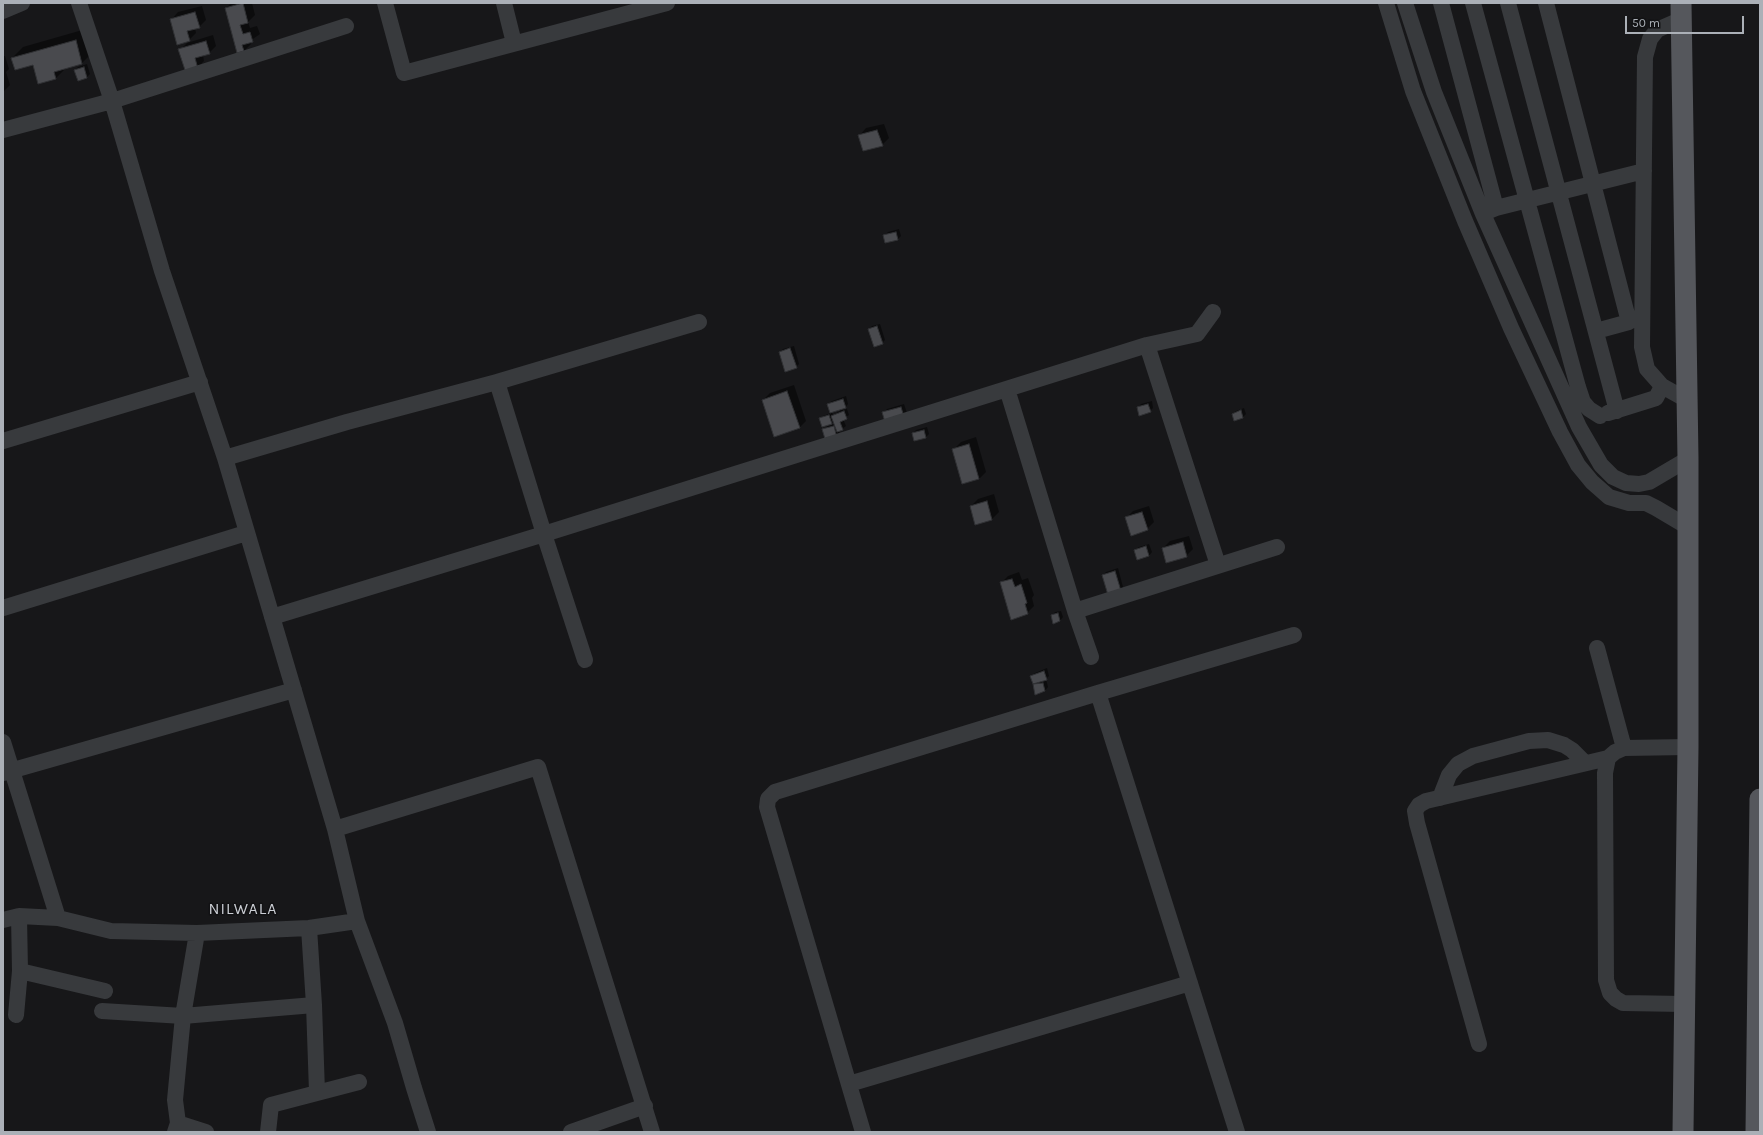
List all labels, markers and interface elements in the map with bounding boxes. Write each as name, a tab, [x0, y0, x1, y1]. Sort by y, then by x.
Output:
scale bar	[1627, 8, 1746, 34]
text: 50 m	[1632, 16, 1660, 30]
district label: NILWALA	[209, 899, 277, 919]

